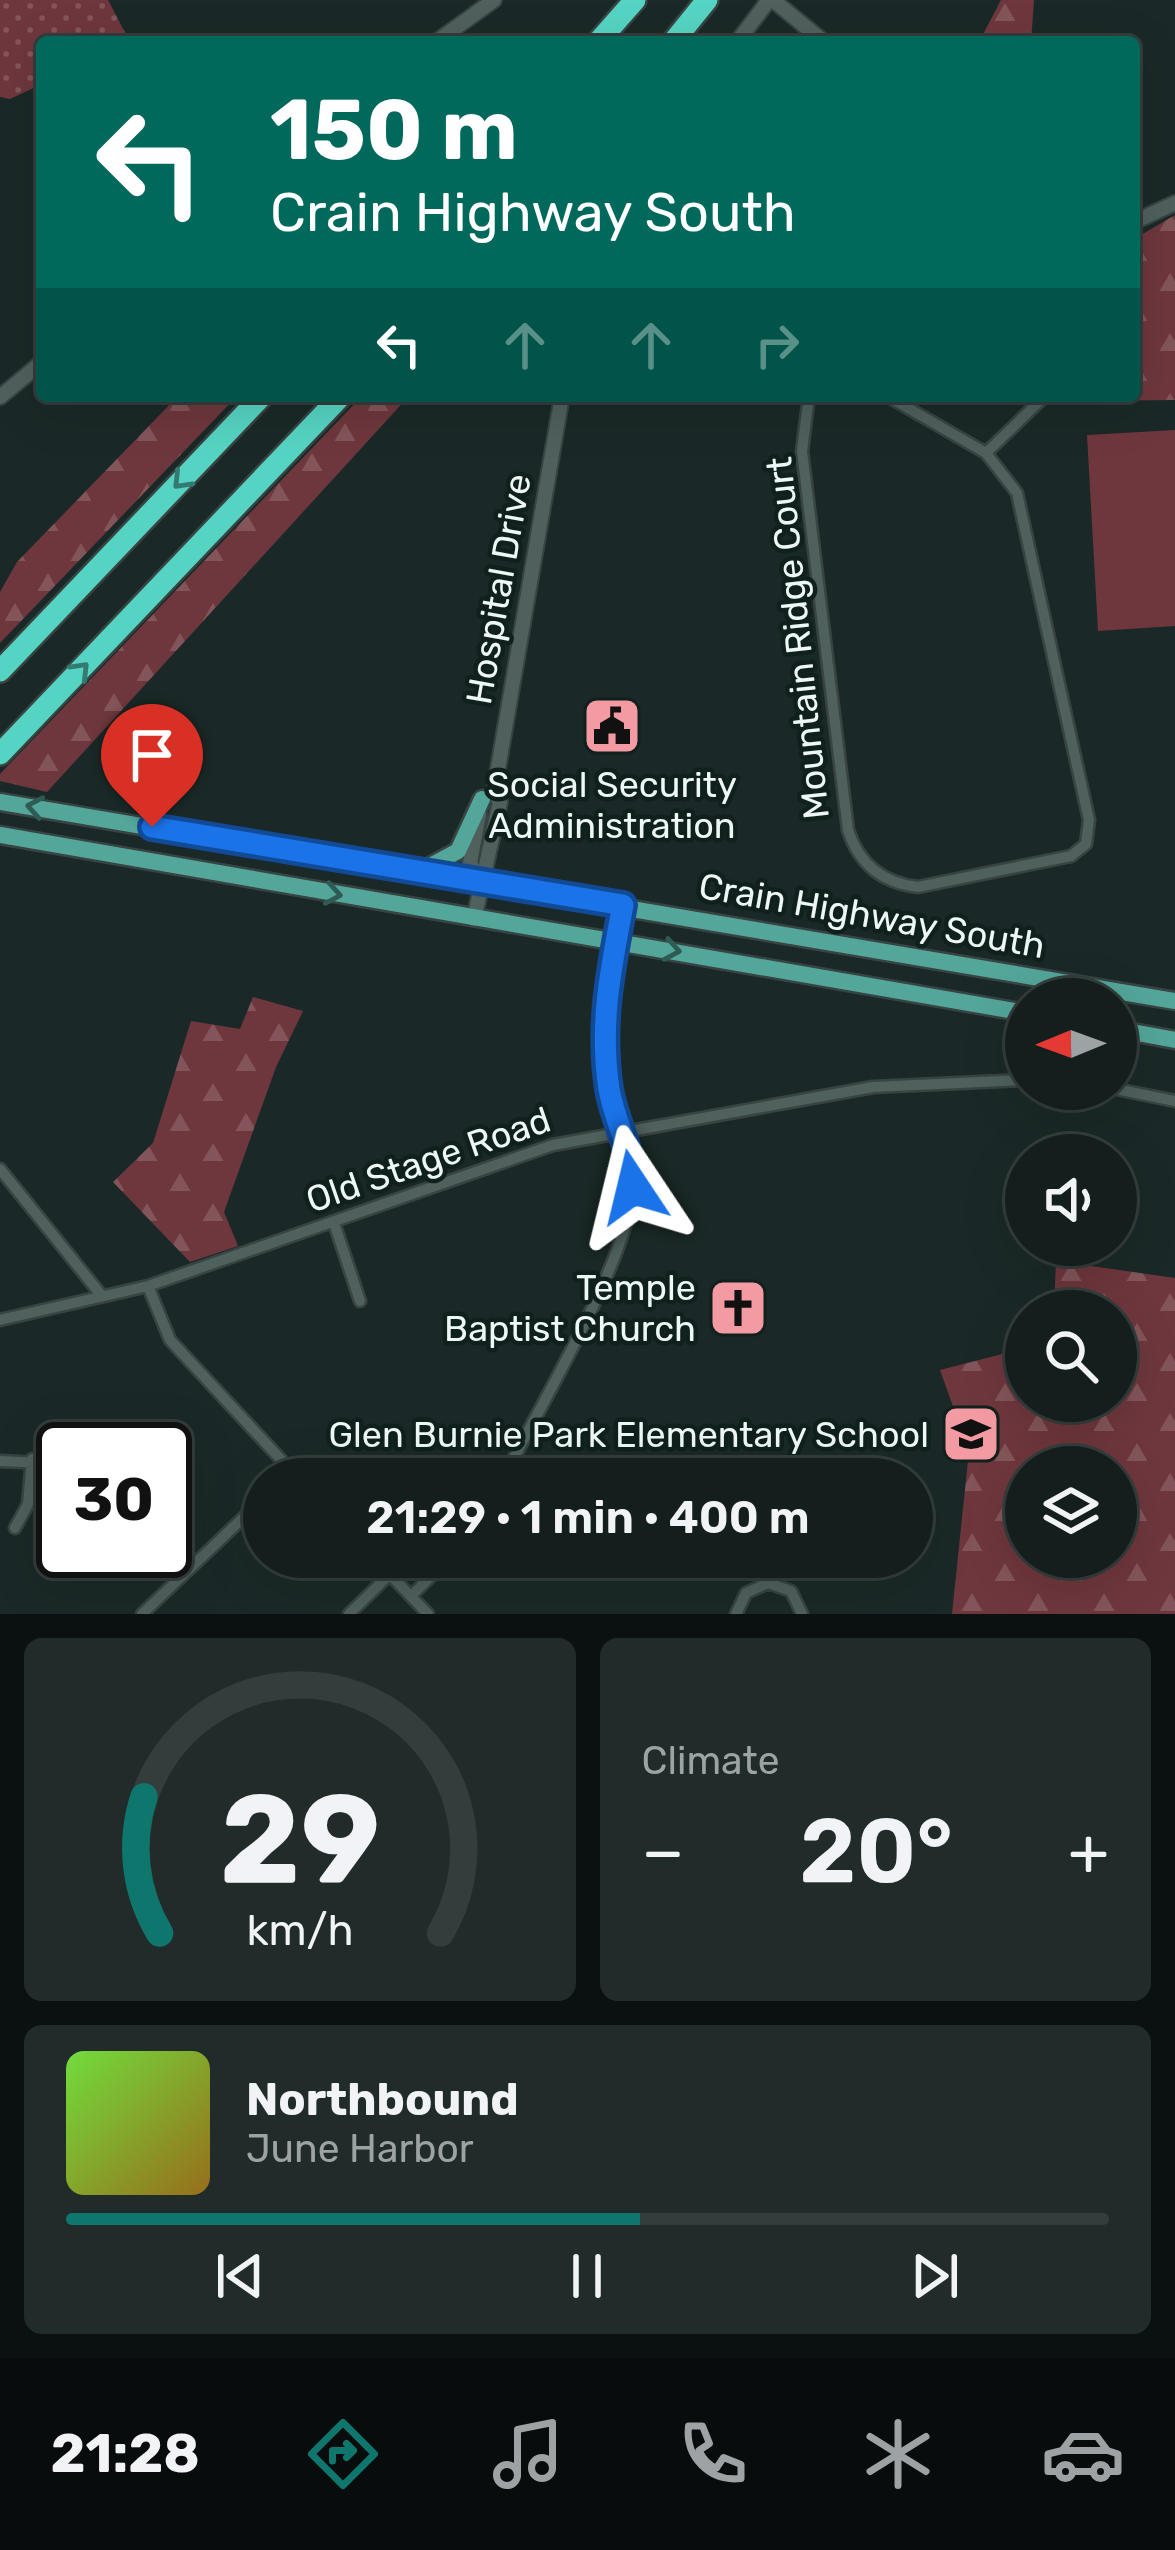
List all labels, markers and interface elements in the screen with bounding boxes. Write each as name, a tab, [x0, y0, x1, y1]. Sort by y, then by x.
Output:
text: 150 m	[270, 80, 518, 180]
icon: left	[72, 84, 228, 240]
text: Crain Highway South	[270, 181, 796, 245]
icon: left	[366, 312, 432, 378]
icon: ahead	[492, 312, 558, 378]
icon: ahead	[618, 312, 684, 378]
icon: right	[744, 312, 810, 378]
street label: Mountain Ridge Court	[757, 455, 838, 821]
one-way arrow	[174, 467, 196, 489]
street label: Hospital Drive	[457, 471, 540, 708]
one-way arrow	[66, 662, 88, 683]
public building icon: Social Security Administration	[581, 695, 643, 757]
pin	[101, 704, 203, 827]
icon: arrive	[119, 722, 185, 788]
place label: Social Security Administration	[487, 763, 737, 847]
one-way arrow	[25, 796, 45, 821]
street label: Crain Highway South	[696, 864, 1048, 967]
one-way arrow	[323, 881, 343, 906]
one-way arrow	[662, 936, 682, 962]
north arrow	[1005, 978, 1137, 1110]
map controls	[1005, 978, 1137, 1578]
street label: Old Stage Road	[300, 1098, 556, 1221]
position arrow	[570, 1124, 696, 1250]
button: sound	[1005, 1134, 1137, 1266]
place label: Temple Baptist Church	[444, 1266, 696, 1350]
church icon: Temple Baptist Church	[707, 1277, 769, 1339]
button: search	[1005, 1290, 1137, 1422]
school or university icon: Glen Burnie Park Elementary School	[940, 1403, 1002, 1465]
place label: Glen Burnie Park Elementary School	[329, 1413, 929, 1456]
speed limit sign: 30	[36, 1422, 192, 1578]
button: layers	[1005, 1446, 1137, 1578]
text: 21:29 · 1 min · 400 m	[366, 1491, 810, 1544]
text: Climate	[642, 1738, 780, 1784]
text: 29	[219, 1765, 380, 1913]
text: 20°	[799, 1798, 953, 1905]
text: −	[642, 1812, 684, 1891]
text: +	[1068, 1812, 1109, 1891]
text: km/h	[246, 1904, 353, 1955]
text: Northbound	[246, 2073, 519, 2126]
text: June Harbor	[246, 2126, 474, 2172]
icon: previous	[207, 2243, 273, 2309]
icon: pause	[554, 2243, 620, 2309]
icon: next	[902, 2243, 968, 2309]
icon: directions	[301, 2412, 385, 2496]
icon: music	[486, 2412, 570, 2496]
icon: phone	[671, 2412, 755, 2496]
icon: climate	[856, 2412, 940, 2496]
icon: car	[1041, 2412, 1125, 2496]
text: 21:28	[50, 2422, 200, 2486]

